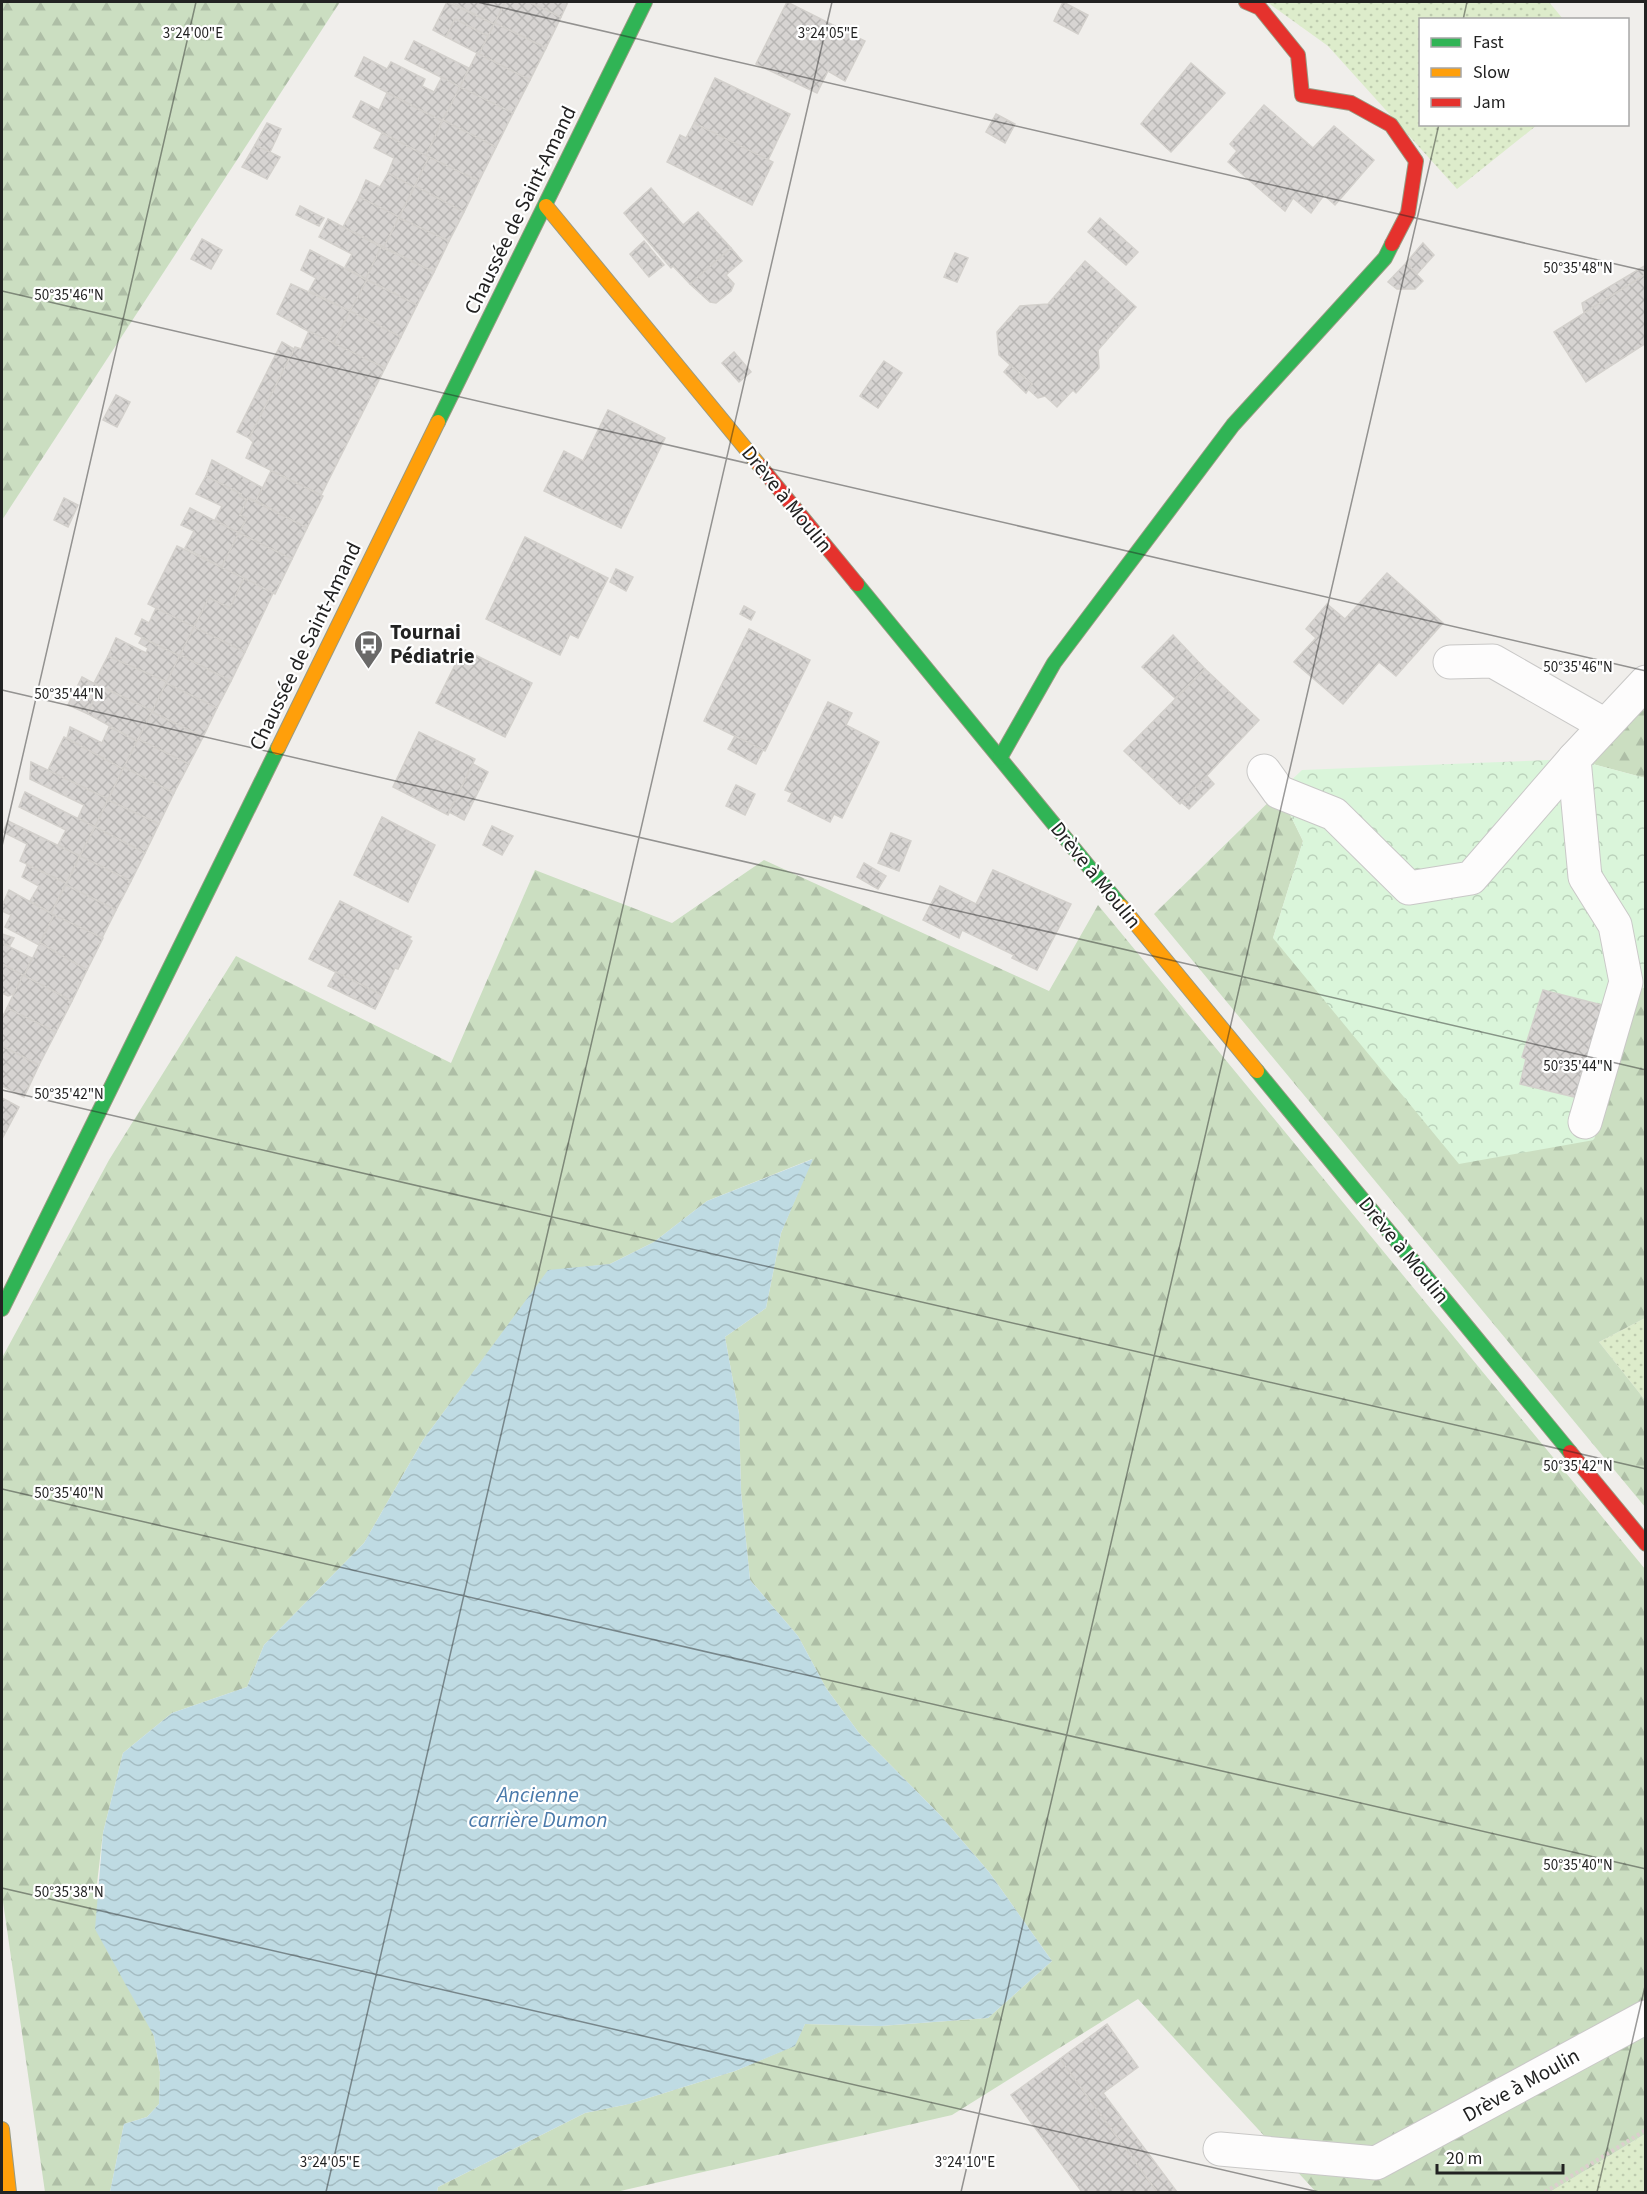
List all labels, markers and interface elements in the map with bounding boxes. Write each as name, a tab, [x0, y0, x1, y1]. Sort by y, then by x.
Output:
legend	[1419, 18, 1629, 126]
text: 3°24'00"E	[163, 23, 223, 44]
text: 3°24'05"E	[798, 23, 858, 44]
text: Fast	[1473, 30, 1504, 55]
text: Slow	[1473, 60, 1510, 85]
text: Jam	[1473, 90, 1506, 115]
street label: Chaussée de Saint-Amand	[456, 101, 584, 319]
text: 50°35'48"N	[1543, 258, 1613, 279]
text: 50°35'46"N	[34, 285, 104, 306]
street label: Drève à Moulin	[735, 439, 839, 559]
street label: Chaussée de Saint-Amand	[241, 537, 369, 755]
place label: Tournai Pédiatrie	[390, 617, 475, 671]
bus stop icon: Tournai Pédiatrie	[353, 628, 385, 670]
text: 50°35'46"N	[1543, 657, 1613, 678]
text: 50°35'44"N	[34, 684, 104, 705]
street label: Drève à Moulin	[1044, 815, 1148, 935]
text: 50°35'44"N	[1543, 1056, 1613, 1077]
text: 50°35'42"N	[34, 1084, 104, 1105]
street label: Drève à Moulin	[1352, 1190, 1456, 1310]
text: 50°35'42"N	[1543, 1456, 1613, 1477]
text: 50°35'40"N	[34, 1483, 104, 1504]
water label: Ancienne carrière Dumon	[468, 1779, 608, 1836]
text: 50°35'40"N	[1543, 1855, 1613, 1876]
text: 50°35'38"N	[34, 1882, 104, 1903]
street label: Drève à Moulin	[1457, 2040, 1585, 2130]
scale bar	[1437, 2137, 1563, 2175]
text: 20 m	[1446, 2146, 1482, 2171]
text: 3°24'05"E	[300, 2152, 360, 2173]
text: 3°24'10"E	[935, 2152, 995, 2173]

